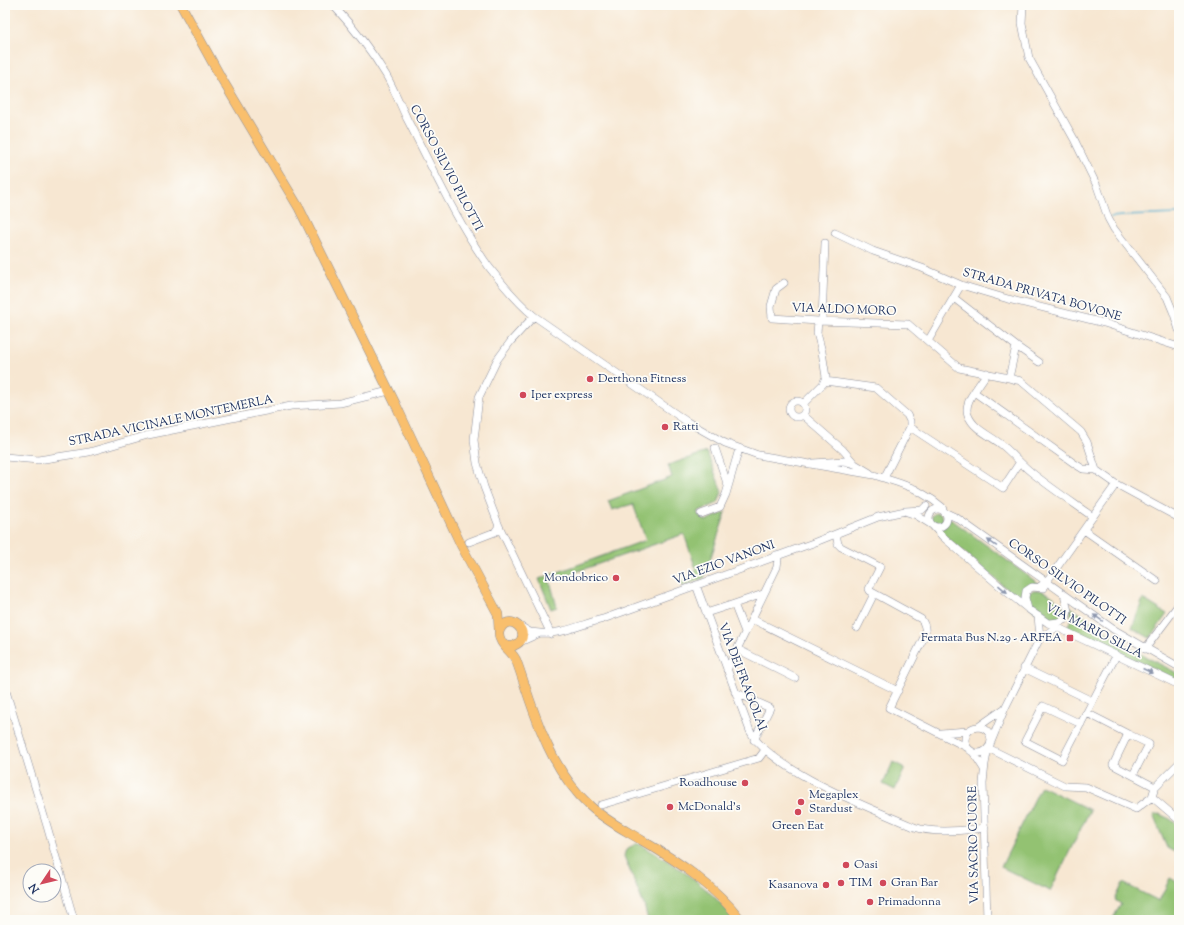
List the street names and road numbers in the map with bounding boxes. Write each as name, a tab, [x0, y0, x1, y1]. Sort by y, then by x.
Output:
street label: CORSO SILVIO PILOTTI	[405, 102, 487, 234]
street label: STRADA PRIVATA BOVONE	[960, 264, 1124, 327]
street label: VIA ALDO MORO	[791, 299, 897, 321]
street label: STRADA VICINALE MONTEMERLA	[67, 390, 275, 451]
street label: CORSO SILVIO PILOTTI	[1004, 534, 1130, 630]
street label: VIA EZIO VANONI	[670, 536, 778, 590]
street label: VIA MARIO SILLA	[1042, 599, 1146, 664]
street label: VIA DEI FRAGOLAI	[713, 620, 771, 734]
street label: VIA SACRO CUORE	[964, 785, 984, 904]

